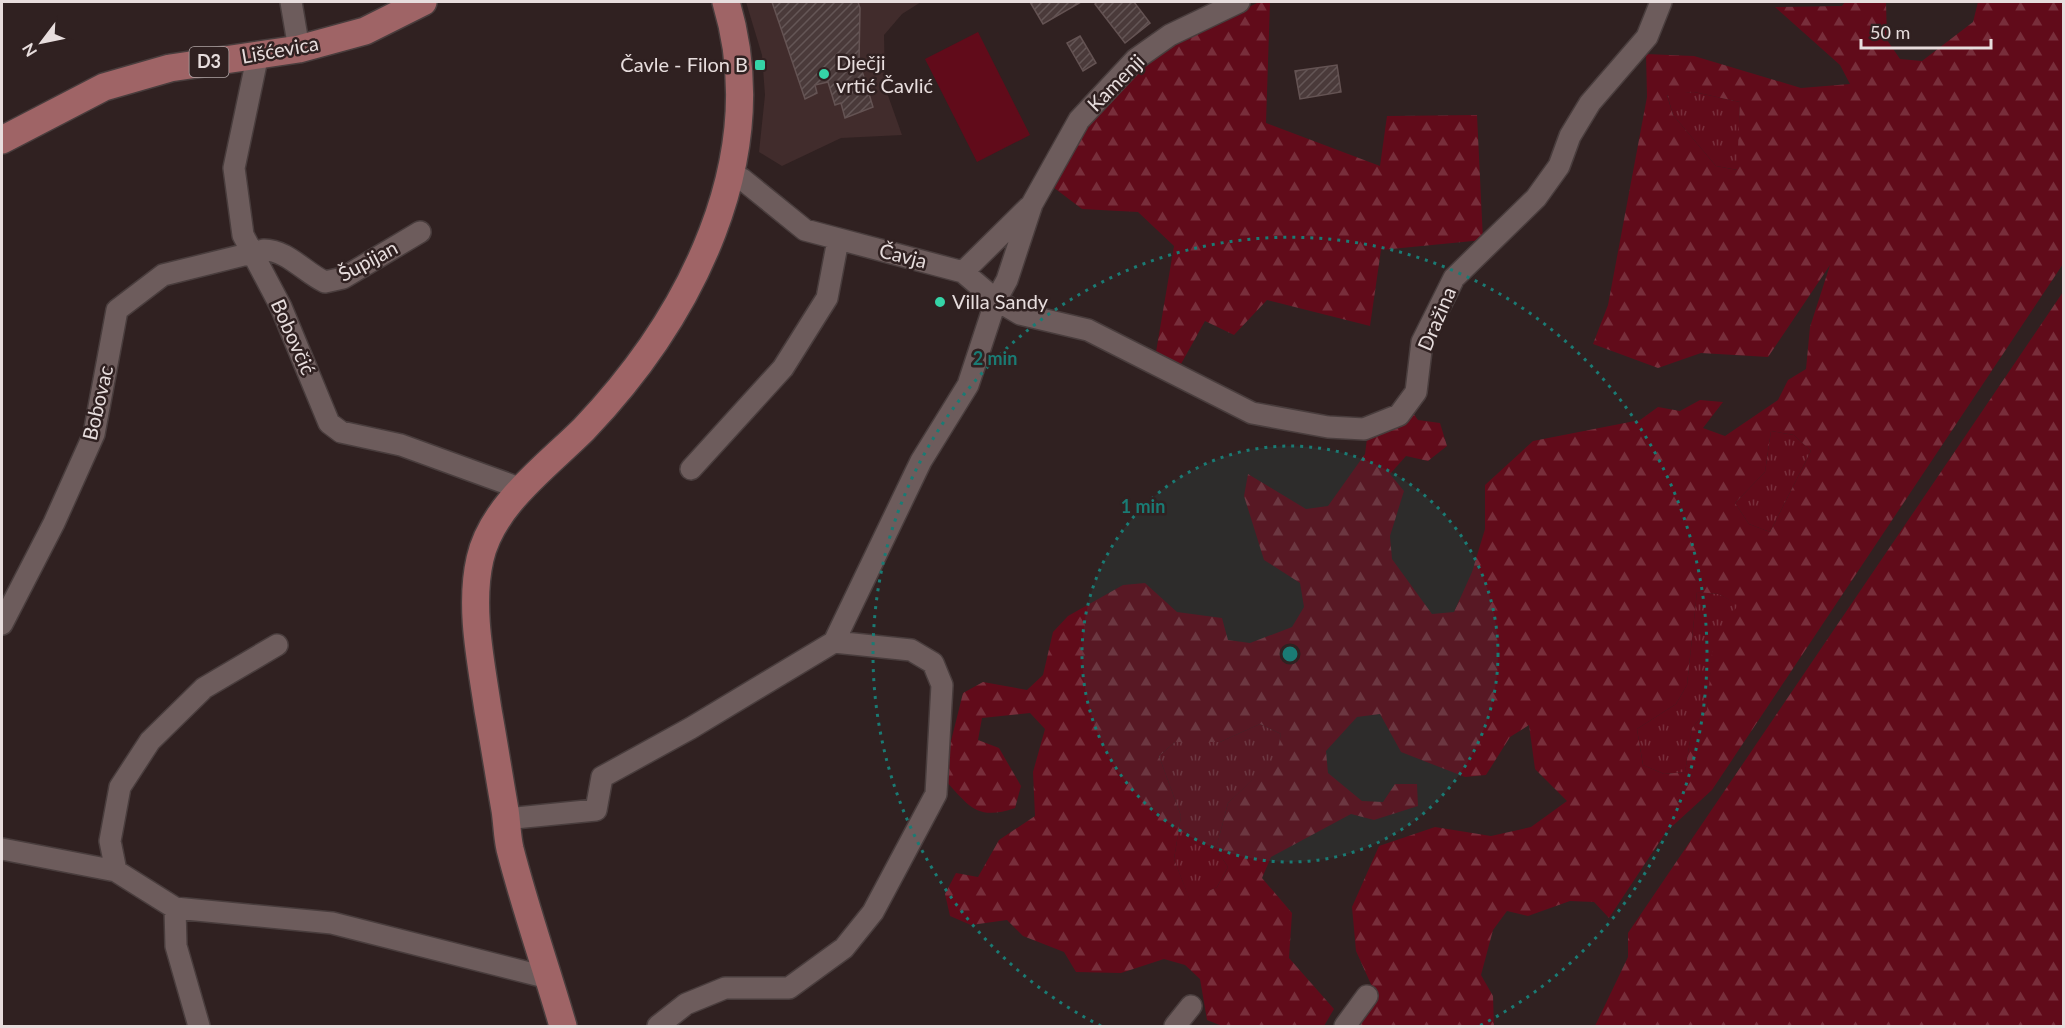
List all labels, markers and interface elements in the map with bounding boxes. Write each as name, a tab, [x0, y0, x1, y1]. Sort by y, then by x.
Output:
north arrow	[12, 12, 72, 72]
scale bar	[1861, 12, 1992, 50]
text: 50 m	[1870, 21, 1910, 43]
street label: Lišćevica	[239, 30, 320, 68]
text: N	[18, 40, 40, 60]
road number: D3	[190, 47, 228, 77]
street label: Kamenji	[1082, 49, 1149, 116]
place label: Dječji vrtić Čavlić	[836, 50, 934, 97]
place label: Čavle - Filon B	[620, 52, 748, 76]
marker: Čavle - Filon B	[753, 58, 767, 72]
marker: Dječji vrtić Čavlić	[817, 67, 831, 81]
street label: Šupijan	[334, 235, 401, 286]
street label: Čavja	[877, 238, 930, 272]
street label: Dražina	[1412, 283, 1460, 354]
place label: Villa Sandy	[952, 289, 1049, 313]
street label: Bobovčić	[267, 295, 321, 379]
marker: Villa Sandy	[933, 295, 947, 309]
text: 2 min	[973, 347, 1017, 369]
street label: Bobovac	[77, 363, 117, 442]
text: 1 min	[1121, 495, 1165, 517]
centre of rings	[1280, 644, 1300, 664]

